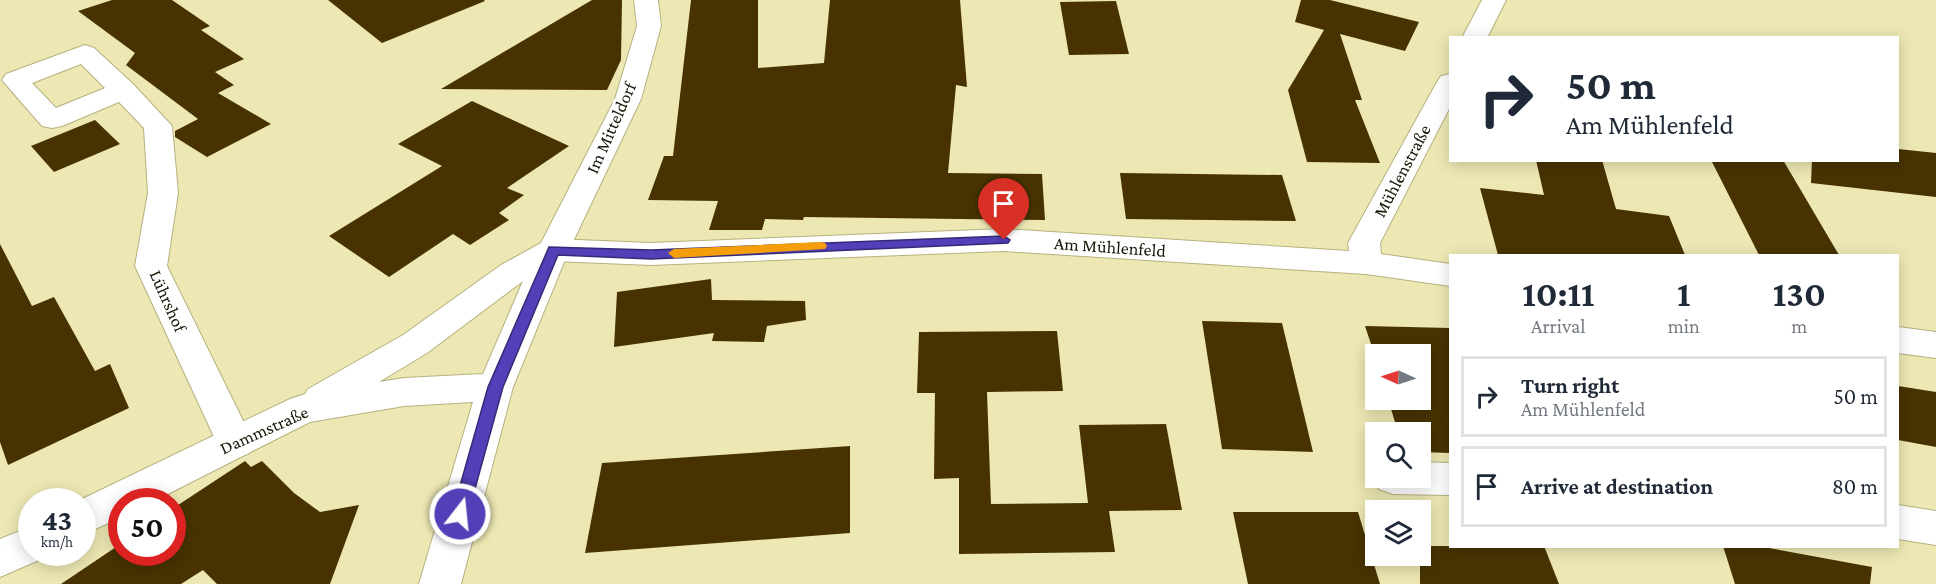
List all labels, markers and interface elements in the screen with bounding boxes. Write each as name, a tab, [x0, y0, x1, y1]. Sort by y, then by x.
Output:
icon: right	[1467, 60, 1545, 138]
text: 50 m	[1566, 61, 1656, 108]
street label: Im Mitteldorf	[582, 78, 641, 177]
text: Am Mühlenfeld	[1566, 110, 1734, 140]
street label: Mühlenstraße	[1369, 121, 1435, 221]
pin	[978, 178, 1029, 240]
icon: arrive	[987, 187, 1020, 220]
street label: Am Mühlenfeld	[1053, 233, 1167, 261]
street label: Lührshof	[146, 267, 191, 336]
text: 10:11	[1522, 274, 1594, 314]
text: 1	[1677, 274, 1690, 314]
text: 130	[1773, 274, 1826, 314]
text: Arrival	[1531, 315, 1586, 337]
text: min	[1668, 315, 1700, 337]
text: m	[1791, 315, 1807, 337]
north arrow	[1365, 344, 1431, 410]
map controls	[1365, 344, 1431, 566]
text: Turn right	[1521, 373, 1619, 398]
icon: right	[1470, 380, 1503, 413]
text: 50 m	[1833, 384, 1878, 409]
text: Am Mühlenfeld	[1521, 398, 1645, 420]
street label: Dammstraße	[217, 402, 311, 458]
button: search	[1365, 422, 1431, 488]
icon: arrive	[1470, 470, 1503, 503]
text: Arrive at destination	[1521, 474, 1713, 499]
text: 80 m	[1832, 474, 1878, 499]
position arrow	[428, 482, 492, 546]
speed limit sign: 50	[108, 488, 186, 566]
button: layers	[1365, 500, 1431, 566]
text: 43	[42, 503, 72, 536]
text: km/h	[41, 534, 73, 550]

